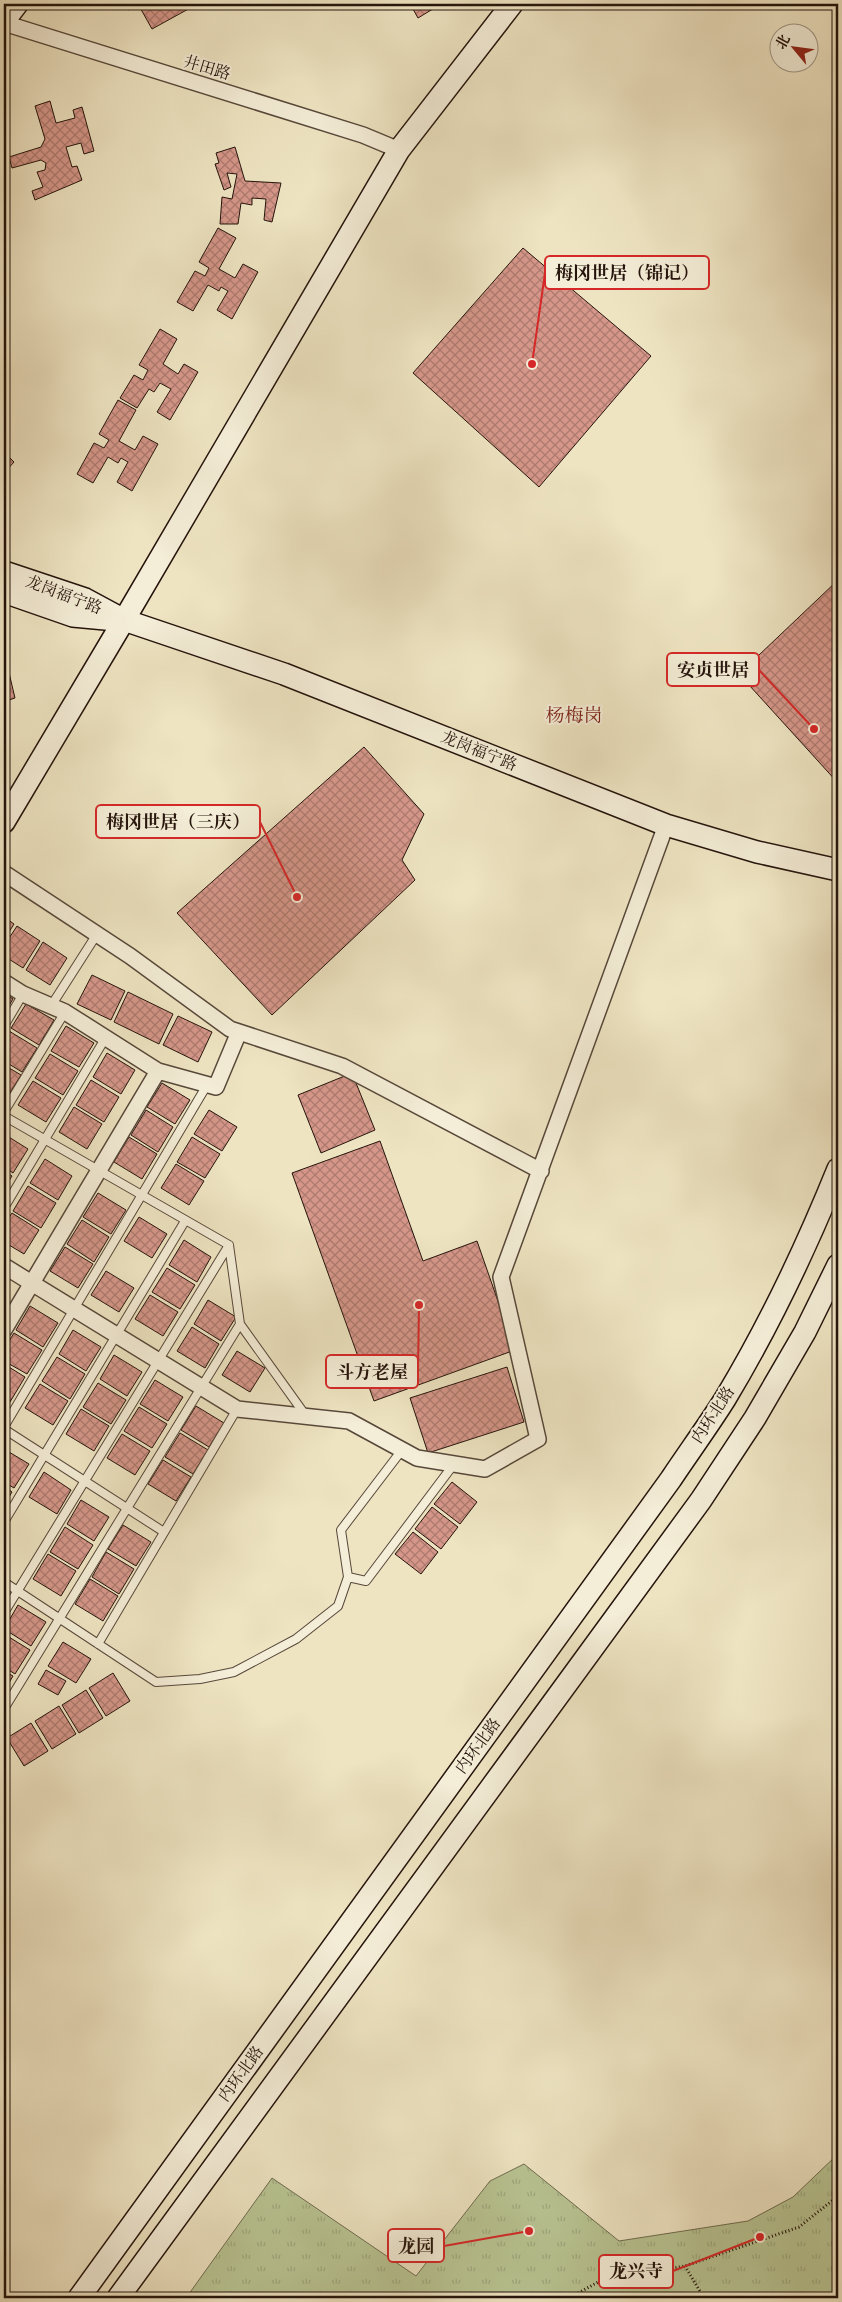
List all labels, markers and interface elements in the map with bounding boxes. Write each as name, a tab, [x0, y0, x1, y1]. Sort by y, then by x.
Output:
north arrow	[770, 22, 820, 72]
text: 北	[771, 31, 795, 53]
street label: 井田路	[181, 50, 233, 86]
callout: 梅冈世居（锦记）	[545, 256, 709, 289]
text: 梅冈世居（锦记）	[555, 261, 699, 286]
street label: 龙岗福宁路	[23, 570, 105, 620]
callout: 安贞世居	[667, 653, 759, 686]
text: 安贞世居	[677, 658, 749, 683]
district label: 杨梅岗	[545, 703, 603, 729]
street label: 龙岗福宁路	[438, 726, 520, 776]
callout: 梅冈世居（三庆）	[96, 805, 260, 838]
text: 梅冈世居（三庆）	[106, 810, 250, 835]
callout: 斗方老屋	[326, 1355, 418, 1388]
text: 斗方老屋	[336, 1360, 408, 1385]
street label: 内环北路	[686, 1382, 740, 1448]
street label: 内环北路	[450, 1714, 506, 1778]
street label: 内环北路	[213, 2042, 269, 2106]
callout: 龙园	[388, 2229, 444, 2262]
text: 龙园	[398, 2234, 434, 2259]
callout: 龙兴寺	[599, 2255, 673, 2288]
text: 龙兴寺	[609, 2259, 663, 2284]

